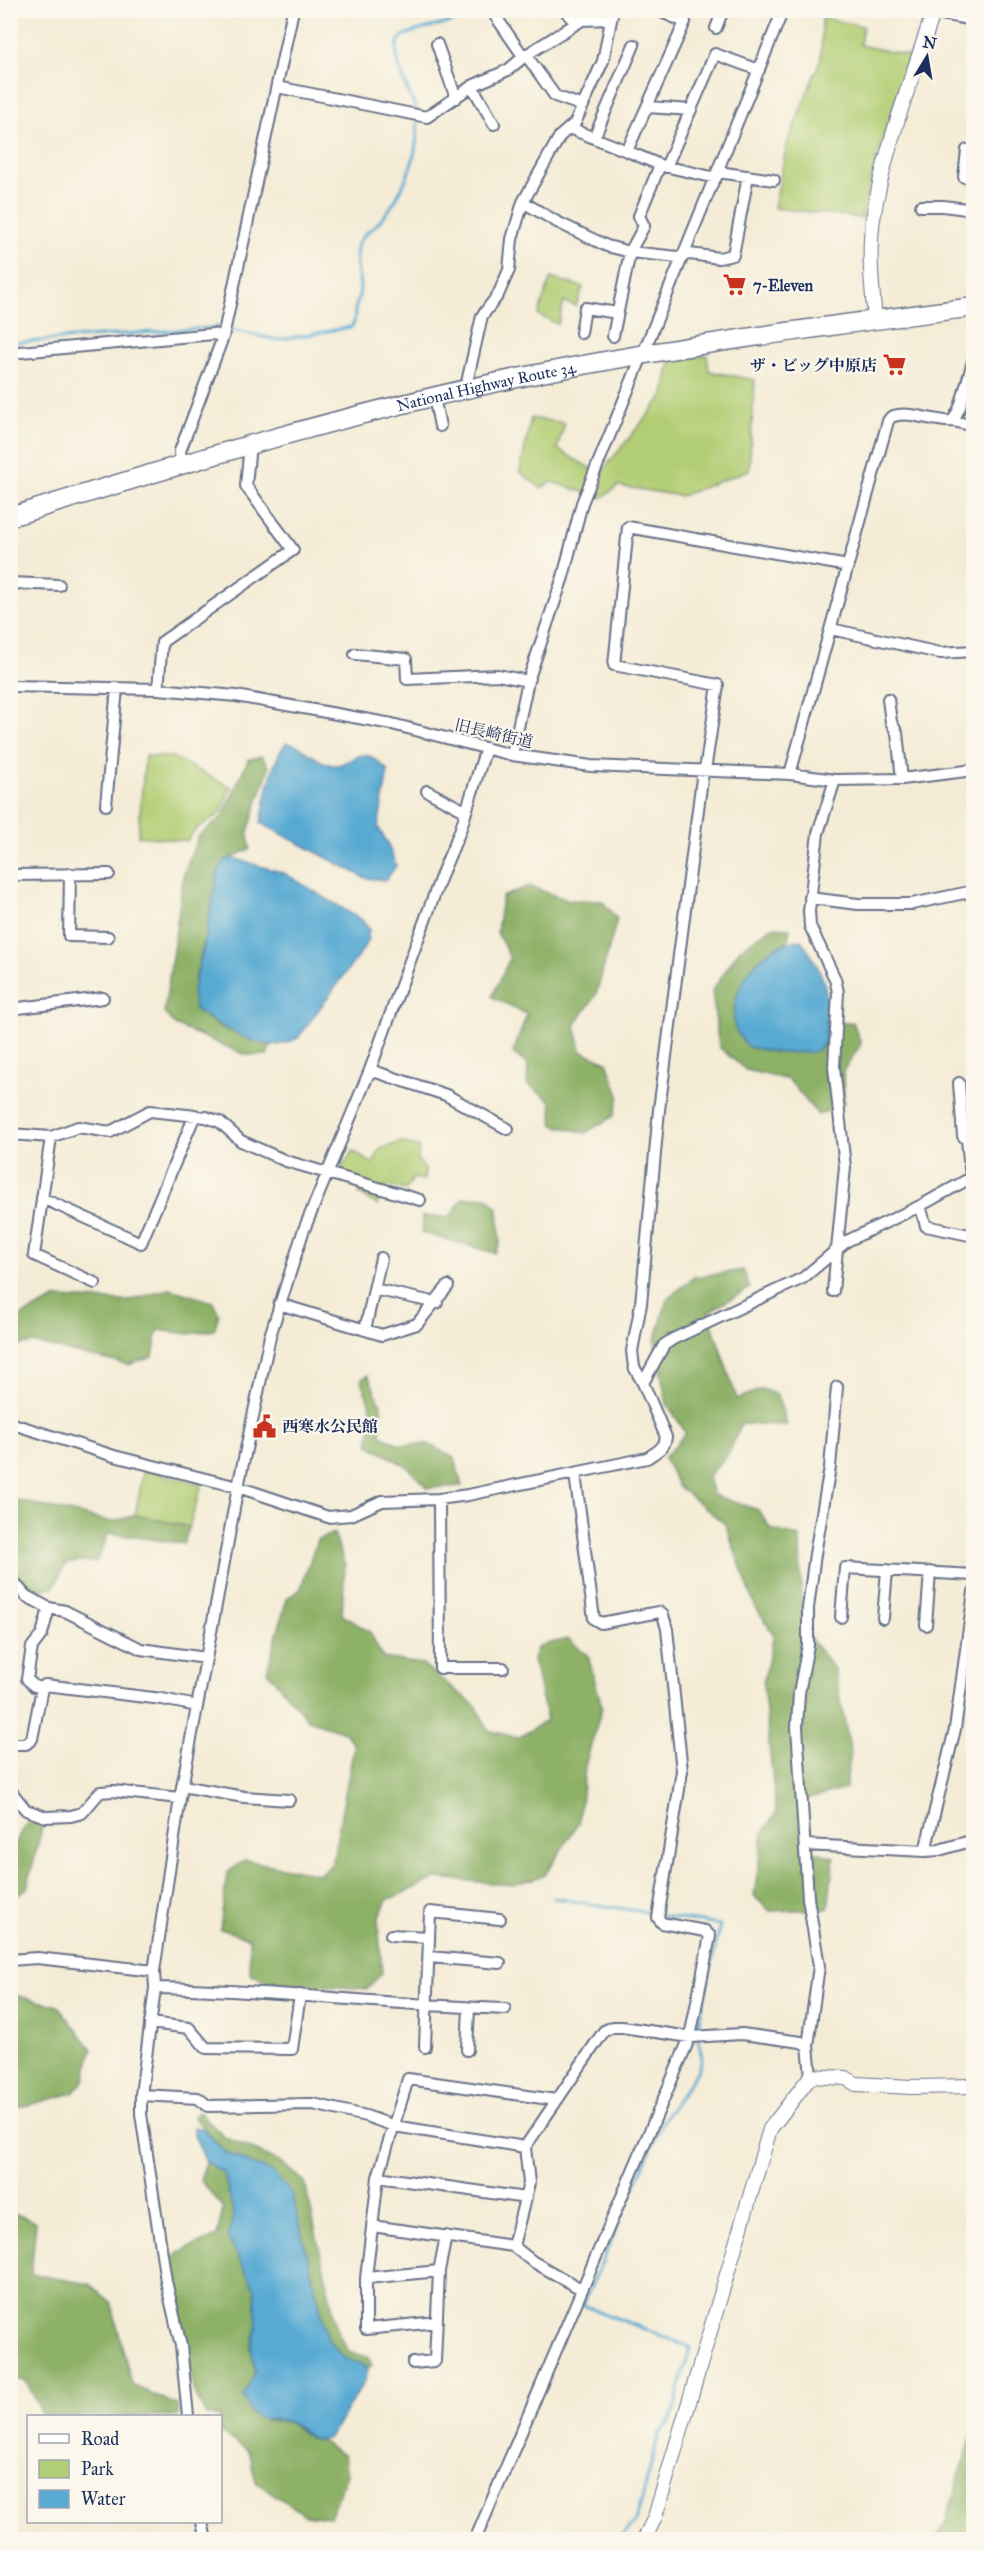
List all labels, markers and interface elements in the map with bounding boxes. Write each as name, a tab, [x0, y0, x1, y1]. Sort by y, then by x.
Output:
north arrow	[897, 27, 957, 87]
text: N	[921, 32, 939, 53]
supermarket icon: 7-Eleven	[722, 272, 748, 298]
place label: 7-Eleven	[753, 276, 814, 295]
supermarket icon: ザ・ビッグ中原店	[882, 352, 908, 378]
place label: ザ・ビッグ中原店	[750, 356, 877, 375]
street label: National Highway Route 34	[395, 357, 578, 415]
street label: 旧長崎街道	[453, 715, 535, 752]
public building icon: 西寒水公民館	[251, 1413, 277, 1439]
place label: 西寒水公民館	[282, 1417, 378, 1436]
legend	[27, 2415, 222, 2523]
text: Road	[81, 2428, 119, 2450]
text: Park	[81, 2458, 114, 2480]
text: Water	[81, 2488, 126, 2510]

